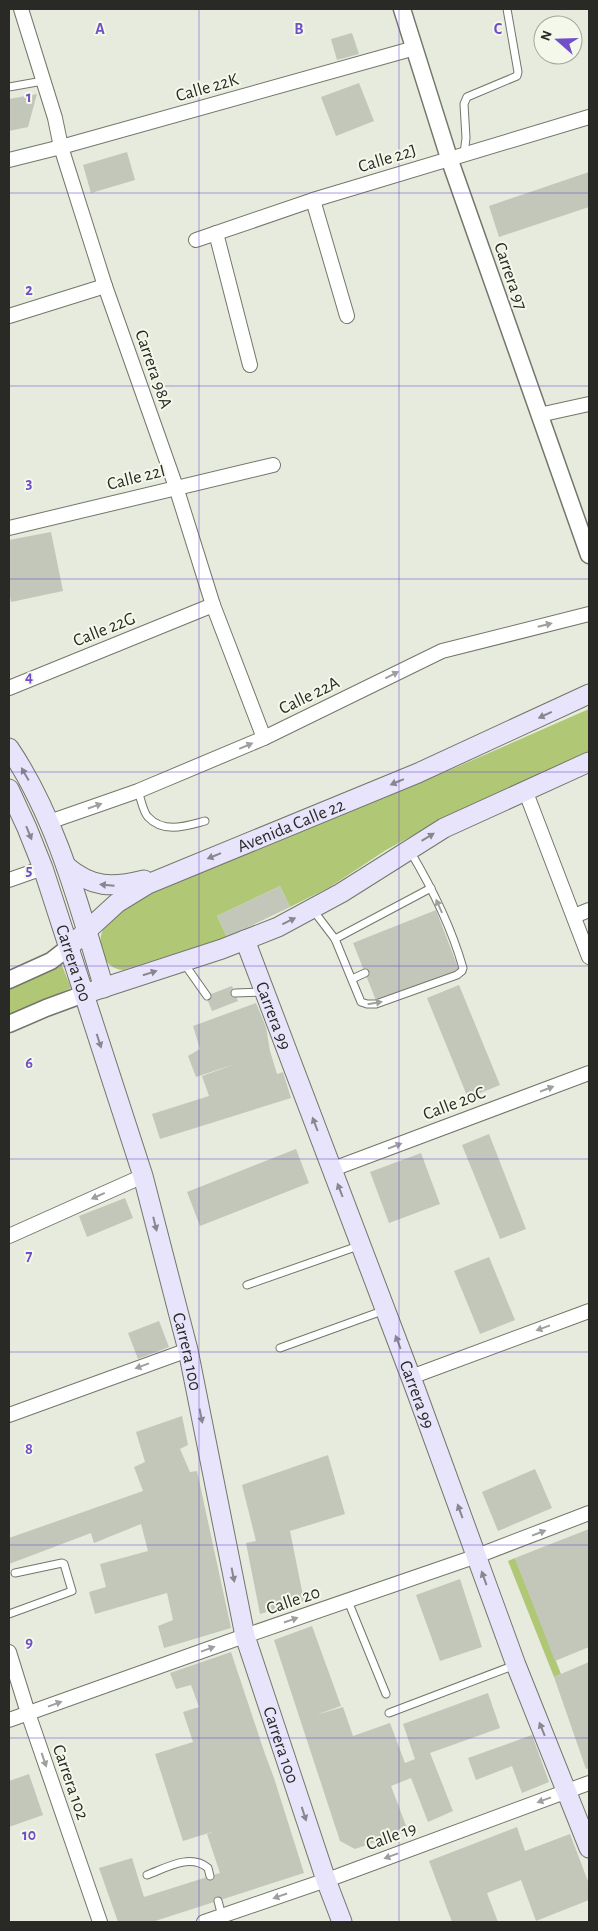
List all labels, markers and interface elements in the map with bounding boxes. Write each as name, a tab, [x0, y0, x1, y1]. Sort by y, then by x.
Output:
north arrow	[533, 15, 583, 65]
text: A	[95, 21, 105, 37]
text: B	[294, 21, 304, 37]
text: C	[494, 21, 503, 37]
text: N	[538, 29, 555, 43]
street label: Calle 22K	[174, 70, 241, 105]
text: 1	[26, 89, 32, 105]
street label: Calle 22J	[356, 142, 419, 176]
street label: Carrera 97	[490, 240, 530, 312]
text: 2	[25, 282, 33, 298]
street label: Carrera 98A	[131, 328, 175, 411]
street label: Calle 22I	[105, 462, 167, 494]
text: 3	[26, 475, 33, 491]
street label: Calle 22G	[71, 609, 138, 650]
one-way arrow	[538, 620, 553, 628]
text: 4	[25, 669, 33, 685]
one-way arrow	[385, 671, 399, 679]
street label: Calle 22A	[276, 673, 343, 718]
one-way arrow	[538, 711, 552, 719]
one-way arrow	[238, 742, 253, 750]
one-way arrow	[20, 767, 29, 781]
one-way arrow	[390, 779, 404, 787]
street label: Avenida Calle 22	[235, 796, 348, 856]
one-way arrow	[87, 802, 102, 810]
one-way arrow	[25, 826, 33, 841]
one-way arrow	[422, 832, 435, 841]
one-way arrow	[206, 852, 221, 860]
text: 5	[26, 862, 33, 878]
one-way arrow	[99, 881, 115, 889]
one-way arrow	[435, 899, 443, 913]
one-way arrow	[282, 917, 296, 925]
street label: Carrera 100	[52, 923, 94, 1004]
one-way arrow	[143, 969, 158, 977]
street label: Carrera 99	[252, 980, 294, 1053]
one-way arrow	[368, 998, 384, 1006]
one-way arrow	[96, 1033, 103, 1048]
text: 6	[25, 1055, 33, 1071]
street label: Calle 20C	[421, 1084, 488, 1124]
one-way arrow	[539, 1085, 554, 1092]
one-way arrow	[311, 1116, 319, 1131]
one-way arrow	[387, 1142, 402, 1149]
one-way arrow	[336, 1182, 344, 1197]
one-way arrow	[91, 1192, 105, 1200]
one-way arrow	[151, 1216, 159, 1231]
text: 7	[26, 1248, 33, 1264]
street label: Carrera 100	[169, 1311, 204, 1392]
one-way arrow	[536, 1325, 551, 1332]
one-way arrow	[394, 1334, 402, 1349]
street label: Carrera 99	[395, 1358, 437, 1431]
one-way arrow	[134, 1362, 149, 1370]
one-way arrow	[197, 1408, 205, 1423]
text: 8	[25, 1441, 33, 1457]
one-way arrow	[456, 1503, 463, 1518]
one-way arrow	[532, 1529, 547, 1537]
one-way arrow	[229, 1567, 237, 1582]
one-way arrow	[480, 1570, 487, 1585]
street label: Calle 20	[264, 1583, 323, 1618]
one-way arrow	[284, 1616, 299, 1623]
text: 9	[25, 1634, 33, 1650]
one-way arrow	[201, 1645, 216, 1653]
one-way arrow	[47, 1700, 62, 1707]
street label: Carrera 100	[259, 1705, 301, 1786]
one-way arrow	[538, 1722, 545, 1737]
street label: Carrera 102	[49, 1742, 91, 1822]
one-way arrow	[41, 1752, 48, 1767]
one-way arrow	[536, 1797, 551, 1804]
one-way arrow	[301, 1807, 308, 1822]
street label: Calle 19	[364, 1820, 419, 1854]
text: 10	[22, 1827, 36, 1843]
one-way arrow	[383, 1852, 398, 1860]
one-way arrow	[272, 1892, 287, 1900]

